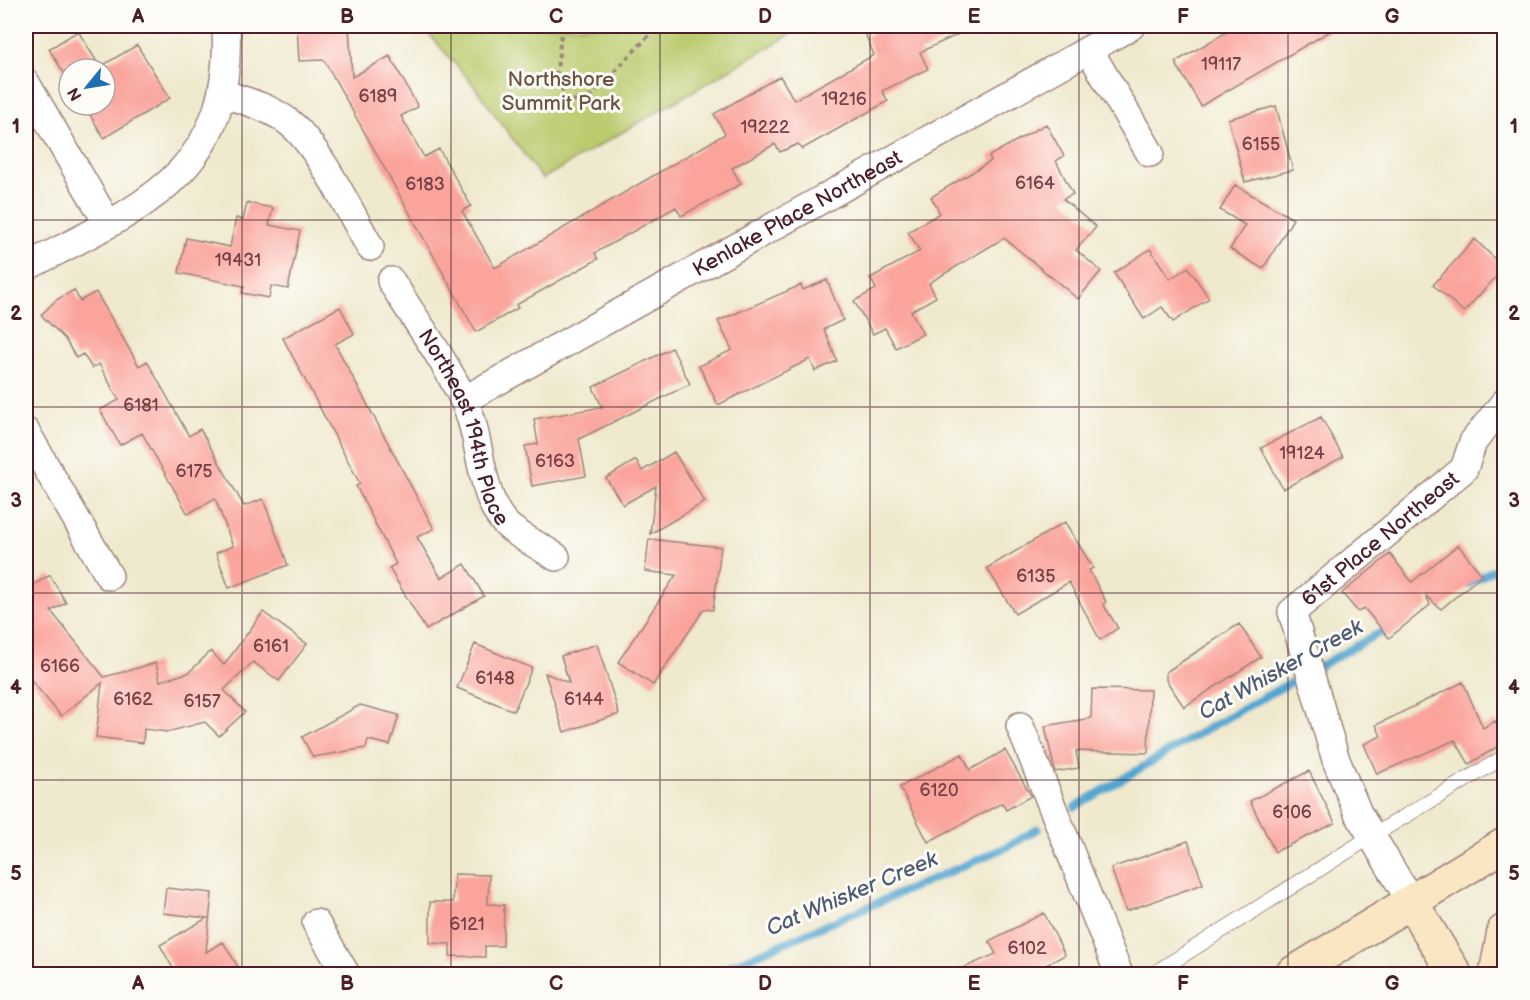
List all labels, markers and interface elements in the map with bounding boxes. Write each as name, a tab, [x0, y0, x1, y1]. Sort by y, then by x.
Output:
text: A	[131, 5, 145, 29]
text: B	[340, 5, 354, 29]
text: C	[549, 5, 563, 29]
text: D	[758, 5, 772, 29]
text: E	[968, 5, 981, 29]
text: F	[1177, 5, 1189, 29]
text: G	[1385, 5, 1400, 29]
house number: 19117	[1201, 54, 1241, 75]
north arrow	[57, 57, 117, 117]
park label: Northshore Summit Park	[502, 67, 621, 116]
text: N	[64, 84, 87, 104]
house number: 6189	[359, 86, 397, 107]
house number: 19216	[821, 89, 867, 110]
text: 1	[12, 115, 20, 139]
text: 1	[1510, 115, 1518, 139]
house number: 19222	[740, 117, 790, 138]
house number: 6155	[1242, 134, 1280, 155]
street label: Kenlake Place Northeast	[688, 144, 907, 282]
house number: 6164	[1015, 173, 1055, 194]
house number: 6183	[405, 174, 445, 195]
house number: 19431	[215, 250, 261, 271]
text: 2	[10, 302, 22, 326]
text: 2	[1508, 302, 1520, 326]
street label: Northeast 194th Place	[413, 324, 515, 531]
house number: 6181	[123, 395, 159, 416]
house number: 19124	[1279, 443, 1325, 464]
house number: 6163	[535, 451, 575, 472]
house number: 6175	[175, 461, 213, 482]
street label: 61st Place Northeast	[1296, 466, 1464, 611]
text: 3	[10, 489, 22, 513]
text: 3	[1508, 489, 1520, 513]
house number: 6135	[1016, 566, 1056, 587]
water label: Cat Whisker Creek	[1194, 613, 1369, 726]
house number: 6161	[253, 636, 289, 657]
house number: 6166	[40, 656, 80, 677]
house number: 6148	[475, 668, 515, 689]
text: 4	[10, 676, 22, 700]
text: 4	[1508, 676, 1520, 700]
house number: 6162	[113, 689, 153, 710]
house number: 6144	[564, 689, 604, 710]
house number: 6157	[183, 691, 221, 712]
house number: 6120	[919, 780, 959, 801]
house number: 6106	[1272, 802, 1312, 823]
water label: Cat Whisker Creek	[762, 845, 943, 942]
text: 5	[10, 862, 22, 886]
text: 5	[1508, 862, 1520, 886]
house number: 6121	[449, 914, 485, 935]
house number: 6102	[1007, 938, 1047, 959]
text: A	[131, 972, 145, 996]
text: B	[340, 972, 354, 996]
text: C	[549, 972, 563, 996]
text: D	[758, 972, 772, 996]
text: E	[968, 972, 981, 996]
text: F	[1177, 972, 1189, 996]
text: G	[1385, 972, 1400, 996]

